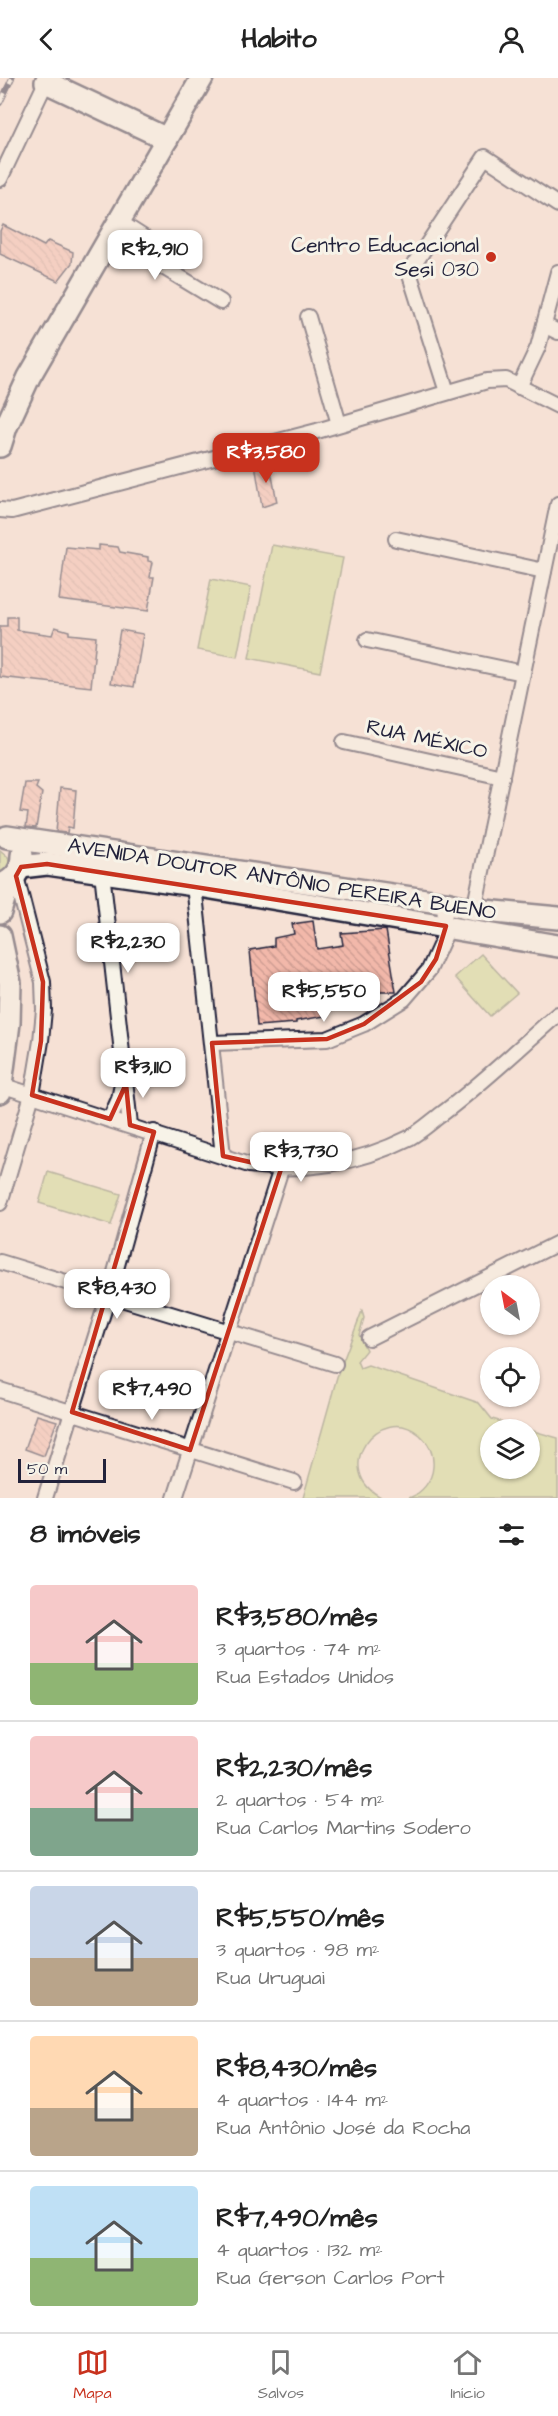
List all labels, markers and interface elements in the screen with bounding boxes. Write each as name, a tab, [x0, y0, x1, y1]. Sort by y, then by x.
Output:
text: Habito	[241, 20, 317, 58]
icon: back	[30, 23, 63, 56]
icon: person	[495, 23, 528, 56]
pin: R$2,910	[100, 230, 210, 281]
place label: Centro Educacional Sesi 030	[291, 231, 479, 284]
text: R$2,910	[122, 235, 188, 263]
marker: Centro Educacional Sesi 030	[484, 250, 498, 264]
pin: R$3,580	[211, 433, 321, 484]
text: R$3,580	[227, 438, 305, 466]
street label: RUA MÉXICO	[364, 712, 490, 766]
street label: AVENIDA DOUTOR ANTÔNIO PEREIRA BUENO	[66, 831, 498, 927]
pin: R$2,230	[73, 923, 183, 974]
text: R$2,230	[91, 928, 165, 956]
pin: R$5,550	[269, 972, 379, 1023]
text: R$5,550	[282, 977, 366, 1005]
pin: R$3,110	[88, 1048, 198, 1099]
text: R$3,110	[115, 1053, 171, 1081]
pin: R$3,730	[246, 1132, 356, 1183]
text: R$3,730	[264, 1137, 338, 1165]
pin: R$8,430	[62, 1269, 172, 1320]
text: R$8,430	[78, 1274, 156, 1302]
north arrow	[480, 1275, 540, 1335]
map controls	[480, 1275, 540, 1479]
button: locate	[480, 1347, 540, 1407]
pin: R$7,490	[97, 1370, 207, 1421]
text: R$7,490	[113, 1375, 191, 1403]
button: layers	[480, 1419, 540, 1479]
scale bar	[18, 1456, 106, 1484]
text: 50 m	[27, 1458, 67, 1480]
text: 8 imóveis	[30, 1516, 141, 1552]
icon: filters	[495, 1518, 528, 1551]
text: R$3,580/mês	[216, 1599, 378, 1635]
icon: home	[78, 1609, 150, 1681]
text: 3 quartos · 74 m²	[216, 1635, 381, 1663]
text: Rua Estados Unidos	[216, 1663, 394, 1691]
text: R$2,230/mês	[216, 1750, 372, 1786]
icon: home	[78, 1760, 150, 1832]
text: 2 quartos · 54 m²	[216, 1786, 384, 1814]
text: Rua Carlos Martins Sodero	[216, 1814, 471, 1842]
text: R$5,550/mês	[216, 1900, 384, 1936]
icon: home	[78, 1910, 150, 1982]
text: 3 quartos · 98 m²	[216, 1936, 379, 1964]
text: Rua Uruguai	[216, 1964, 325, 1992]
text: R$8,430/mês	[216, 2050, 377, 2086]
icon: home	[78, 2060, 150, 2132]
text: 4 quartos · 144 m²	[216, 2086, 388, 2114]
text: Rua Antônio José da Rocha	[216, 2114, 470, 2142]
text: R$7,490/mês	[216, 2200, 378, 2236]
icon: home	[78, 2210, 150, 2282]
text: 4 quartos · 132 m²	[216, 2236, 383, 2264]
text: Rua Gerson Carlos Port	[216, 2264, 445, 2292]
tab: Mapa	[73, 2346, 112, 2404]
tab: Salvos	[258, 2346, 304, 2404]
tab: Início	[450, 2346, 485, 2404]

